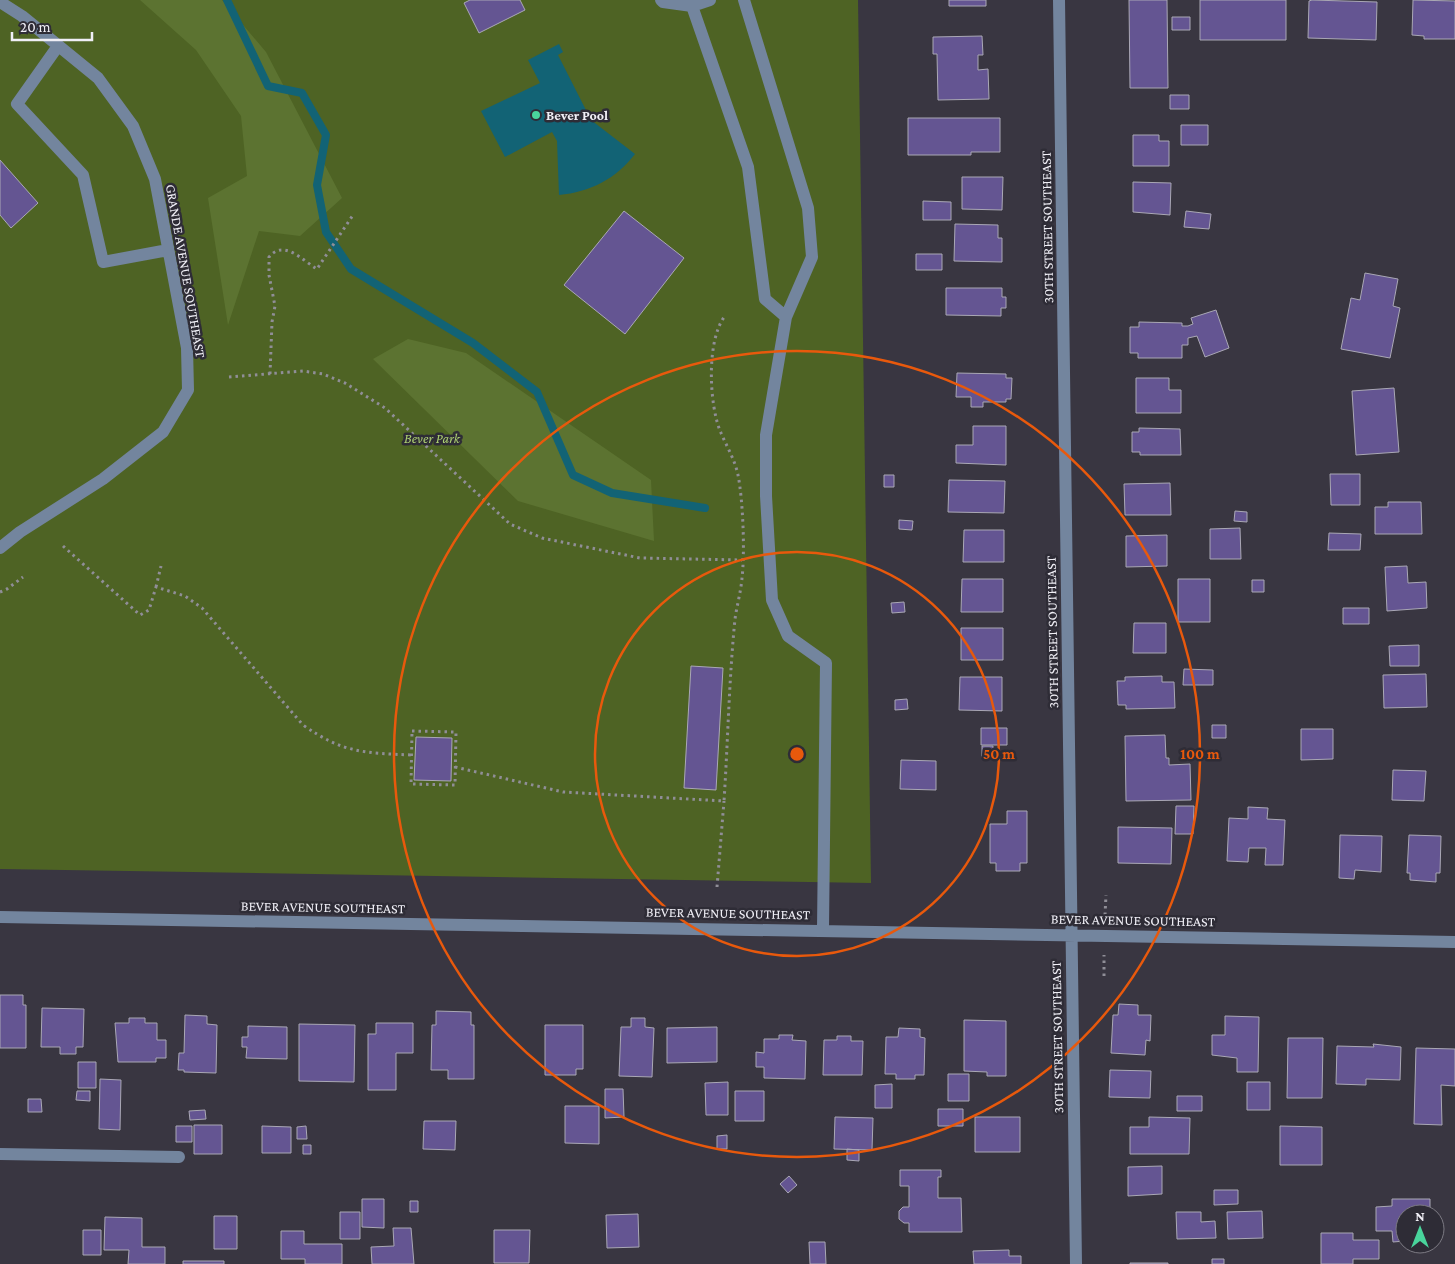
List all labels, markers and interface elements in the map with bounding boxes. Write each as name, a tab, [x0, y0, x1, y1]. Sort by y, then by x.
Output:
scale bar	[12, 10, 92, 42]
text: 20 m	[20, 19, 51, 35]
place label: Bever Pool	[546, 107, 608, 123]
marker: Bever Pool	[530, 109, 542, 121]
street label: 30TH STREET SOUTHEAST	[1038, 150, 1056, 303]
street label: GRANDE AVENUE SOUTHEAST	[163, 183, 209, 360]
park label: Bever Park	[404, 430, 461, 446]
street label: 30TH STREET SOUTHEAST	[1043, 555, 1061, 708]
centre of rings	[788, 745, 806, 763]
text: 50 m	[983, 746, 1015, 762]
text: 100 m	[1180, 746, 1220, 762]
street label: BEVER AVENUE SOUTHEAST	[241, 898, 406, 916]
street label: BEVER AVENUE SOUTHEAST	[646, 904, 811, 922]
street label: BEVER AVENUE SOUTHEAST	[1051, 911, 1216, 929]
street label: 30TH STREET SOUTHEAST	[1048, 960, 1066, 1113]
north arrow	[1395, 1204, 1445, 1254]
text: N	[1415, 1208, 1425, 1224]

